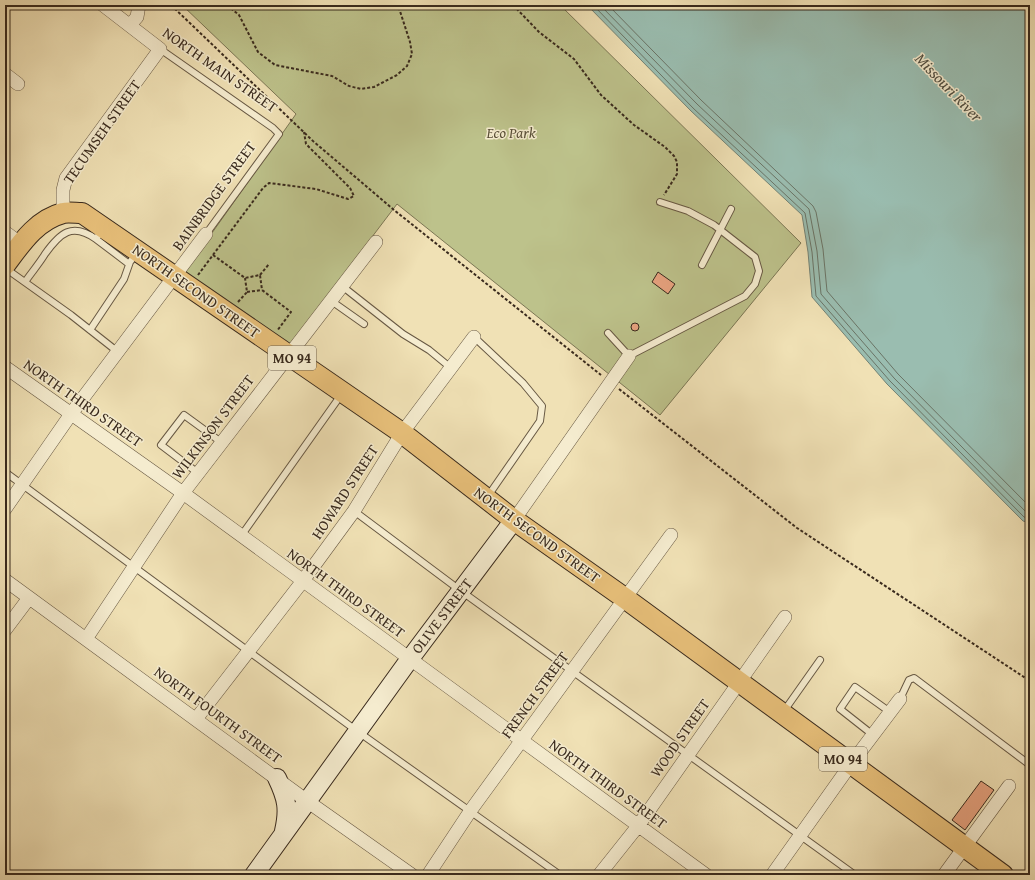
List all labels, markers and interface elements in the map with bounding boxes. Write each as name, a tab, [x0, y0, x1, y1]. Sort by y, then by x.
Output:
street label: NORTH MAIN STREET	[159, 22, 282, 118]
water label: Missouri River	[910, 47, 989, 128]
street label: TECUMSEH STREET	[58, 75, 146, 188]
park label: Eco Park	[485, 122, 536, 143]
street label: BAINBRIDGE STREET	[167, 136, 261, 255]
street label: NORTH SECOND STREET	[128, 239, 265, 343]
road number: MO 94	[268, 346, 316, 370]
street label: NORTH THIRD STREET	[20, 354, 147, 452]
street label: WILKINSON STREET	[166, 370, 259, 483]
street label: HOWARD STREET	[306, 440, 383, 543]
street label: NORTH SECOND STREET	[470, 482, 605, 588]
street label: NORTH THIRD STREET	[283, 543, 410, 643]
street label: OLIVE STREET	[406, 573, 477, 658]
street label: FRENCH STREET	[496, 647, 574, 742]
street label: NORTH FOURTH STREET	[150, 661, 287, 768]
street label: WOOD STREET	[645, 694, 715, 781]
street label: NORTH THIRD STREET	[545, 734, 672, 834]
road number: MO 94	[819, 747, 867, 771]

